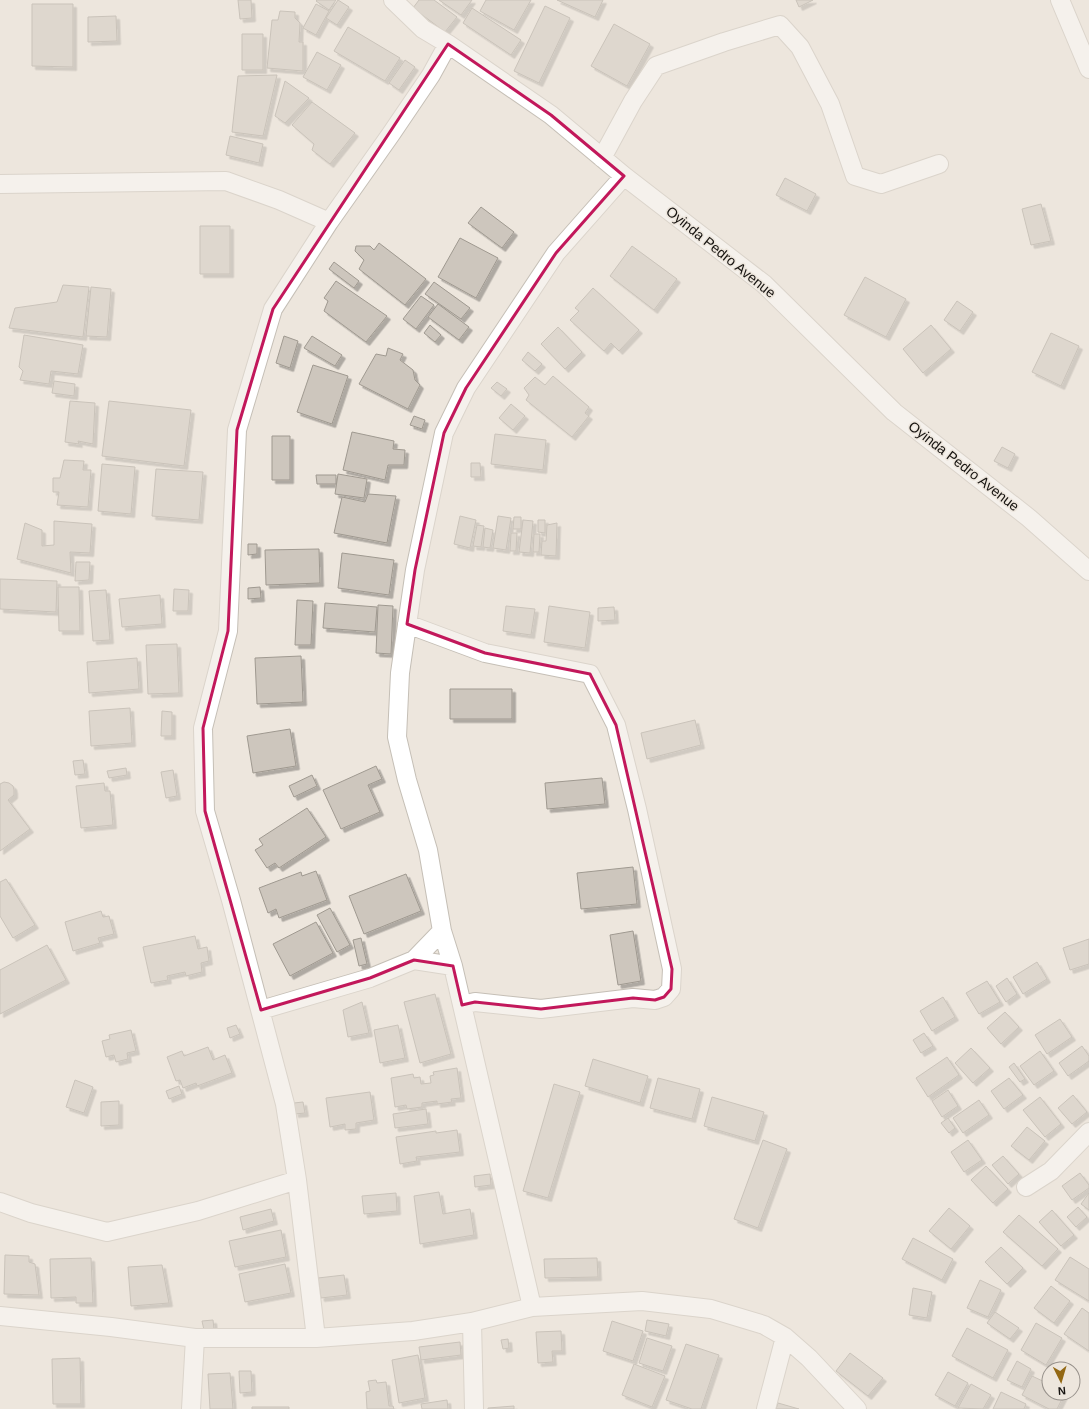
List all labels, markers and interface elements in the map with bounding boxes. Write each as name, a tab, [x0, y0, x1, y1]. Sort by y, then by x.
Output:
street label: Oyinda Pedro Avenue	[663, 203, 779, 301]
street label: Oyinda Pedro Avenue	[906, 418, 1023, 514]
north arrow	[1041, 1361, 1081, 1401]
text: N	[1057, 1385, 1066, 1397]

